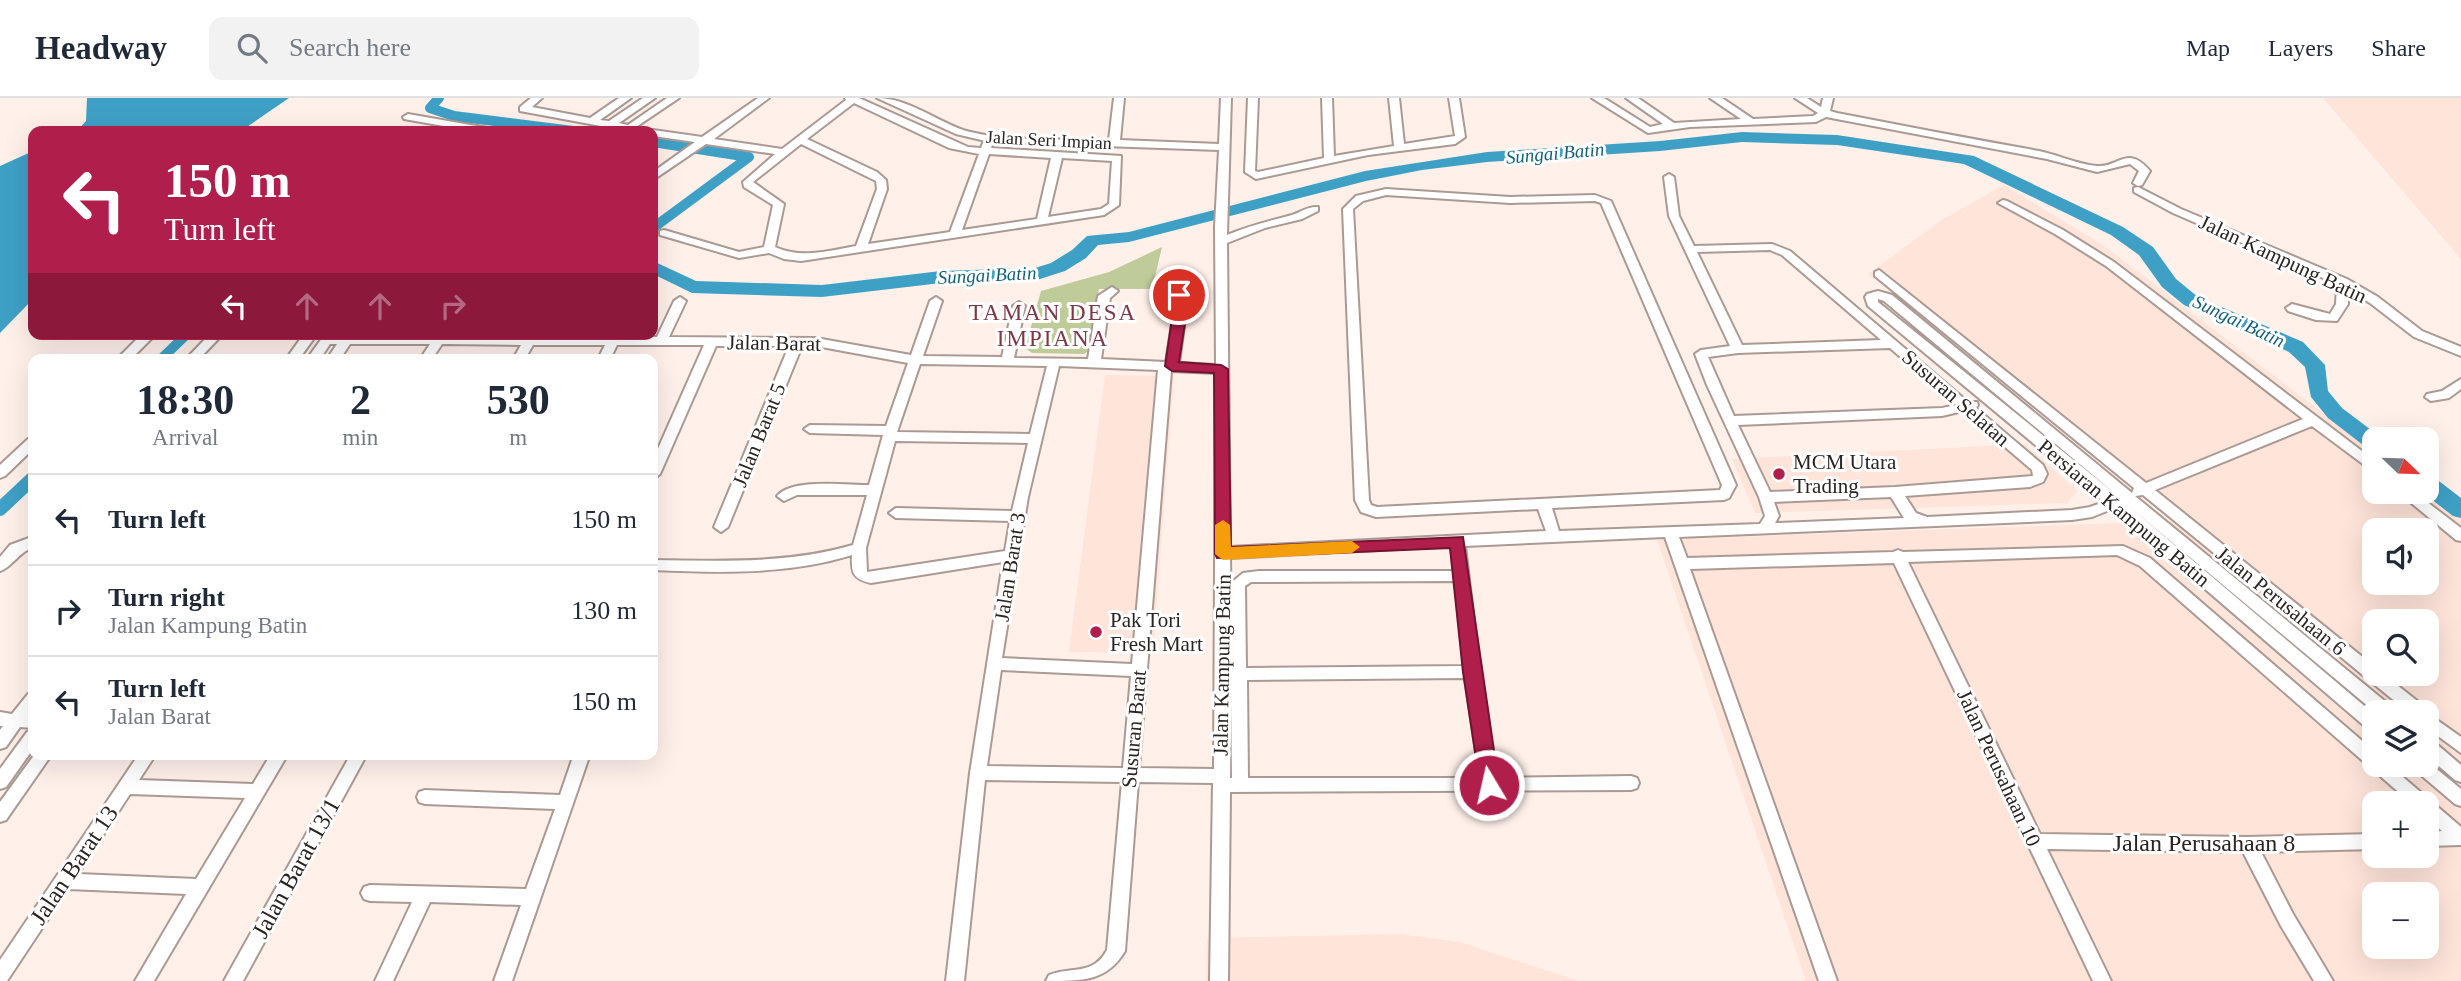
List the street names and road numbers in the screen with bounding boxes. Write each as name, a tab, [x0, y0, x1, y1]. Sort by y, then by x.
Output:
street label: Jalan Seri Impian	[986, 127, 1112, 153]
street label: Jalan Kampung Batin	[2195, 210, 2371, 309]
street label: Jalan Barat	[727, 330, 821, 356]
street label: Susuran Selatan	[1897, 345, 2015, 452]
street label: Jalan Barat 5	[727, 380, 791, 490]
street label: Persiaran Kampung Batin	[2033, 434, 2215, 592]
street label: Jalan Barat 3	[990, 511, 1030, 623]
street label: Jalan Perusahaan 6	[2211, 541, 2351, 661]
street label: Jalan Kampung Batin	[1208, 573, 1236, 756]
street label: Susuran Barat	[1117, 669, 1151, 789]
street label: Jalan Perusahaan 10	[1952, 686, 2046, 850]
street label: Jalan Barat 13/1	[247, 793, 345, 943]
street label: Jalan Barat 13	[25, 801, 123, 929]
street label: Jalan Perusahaan 8	[2113, 830, 2295, 856]

